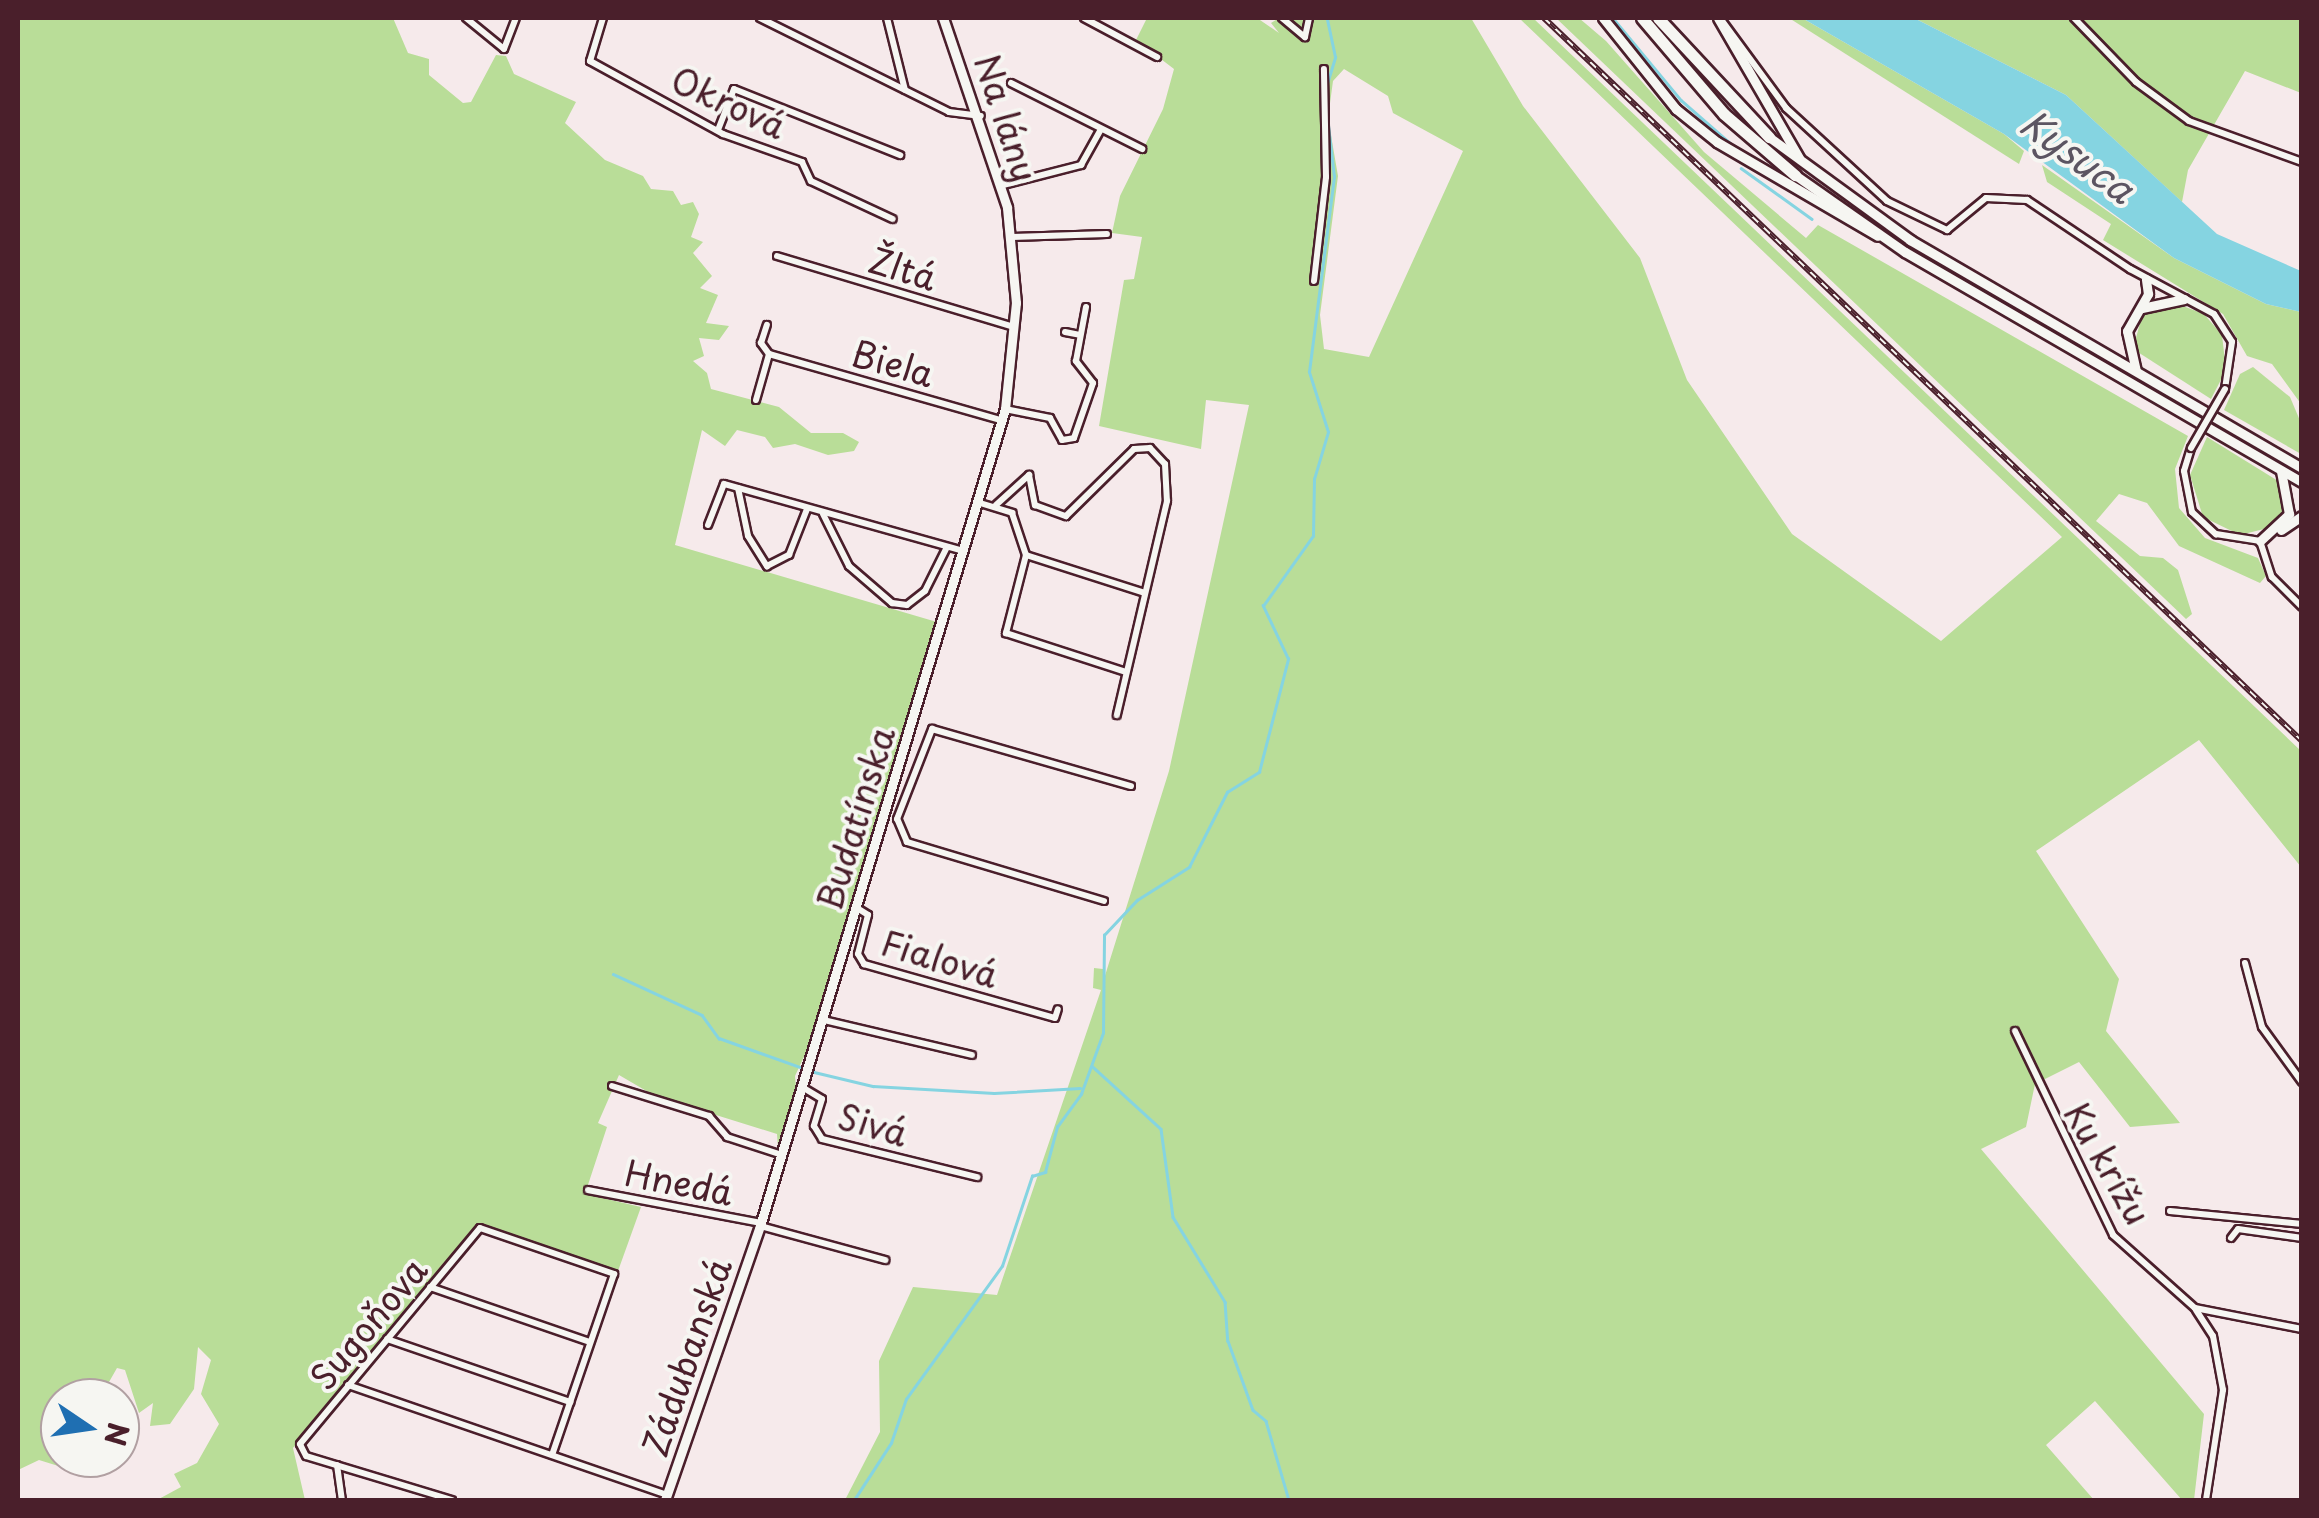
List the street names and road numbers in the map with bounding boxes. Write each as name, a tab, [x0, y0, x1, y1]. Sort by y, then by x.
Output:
street label: Na lány	[967, 49, 1047, 187]
street label: Okrová	[665, 57, 793, 147]
street label: Žltá	[864, 238, 942, 298]
street label: Biela	[847, 331, 939, 395]
street label: Budatínska	[807, 721, 903, 915]
street label: Fialová	[877, 920, 1003, 996]
street label: Ku krížu	[2056, 1093, 2160, 1233]
street label: Sivá	[833, 1094, 913, 1154]
street label: Hnedá	[621, 1151, 737, 1213]
street label: Sugoňova	[301, 1249, 435, 1397]
street label: Zádubanská	[633, 1253, 739, 1461]

